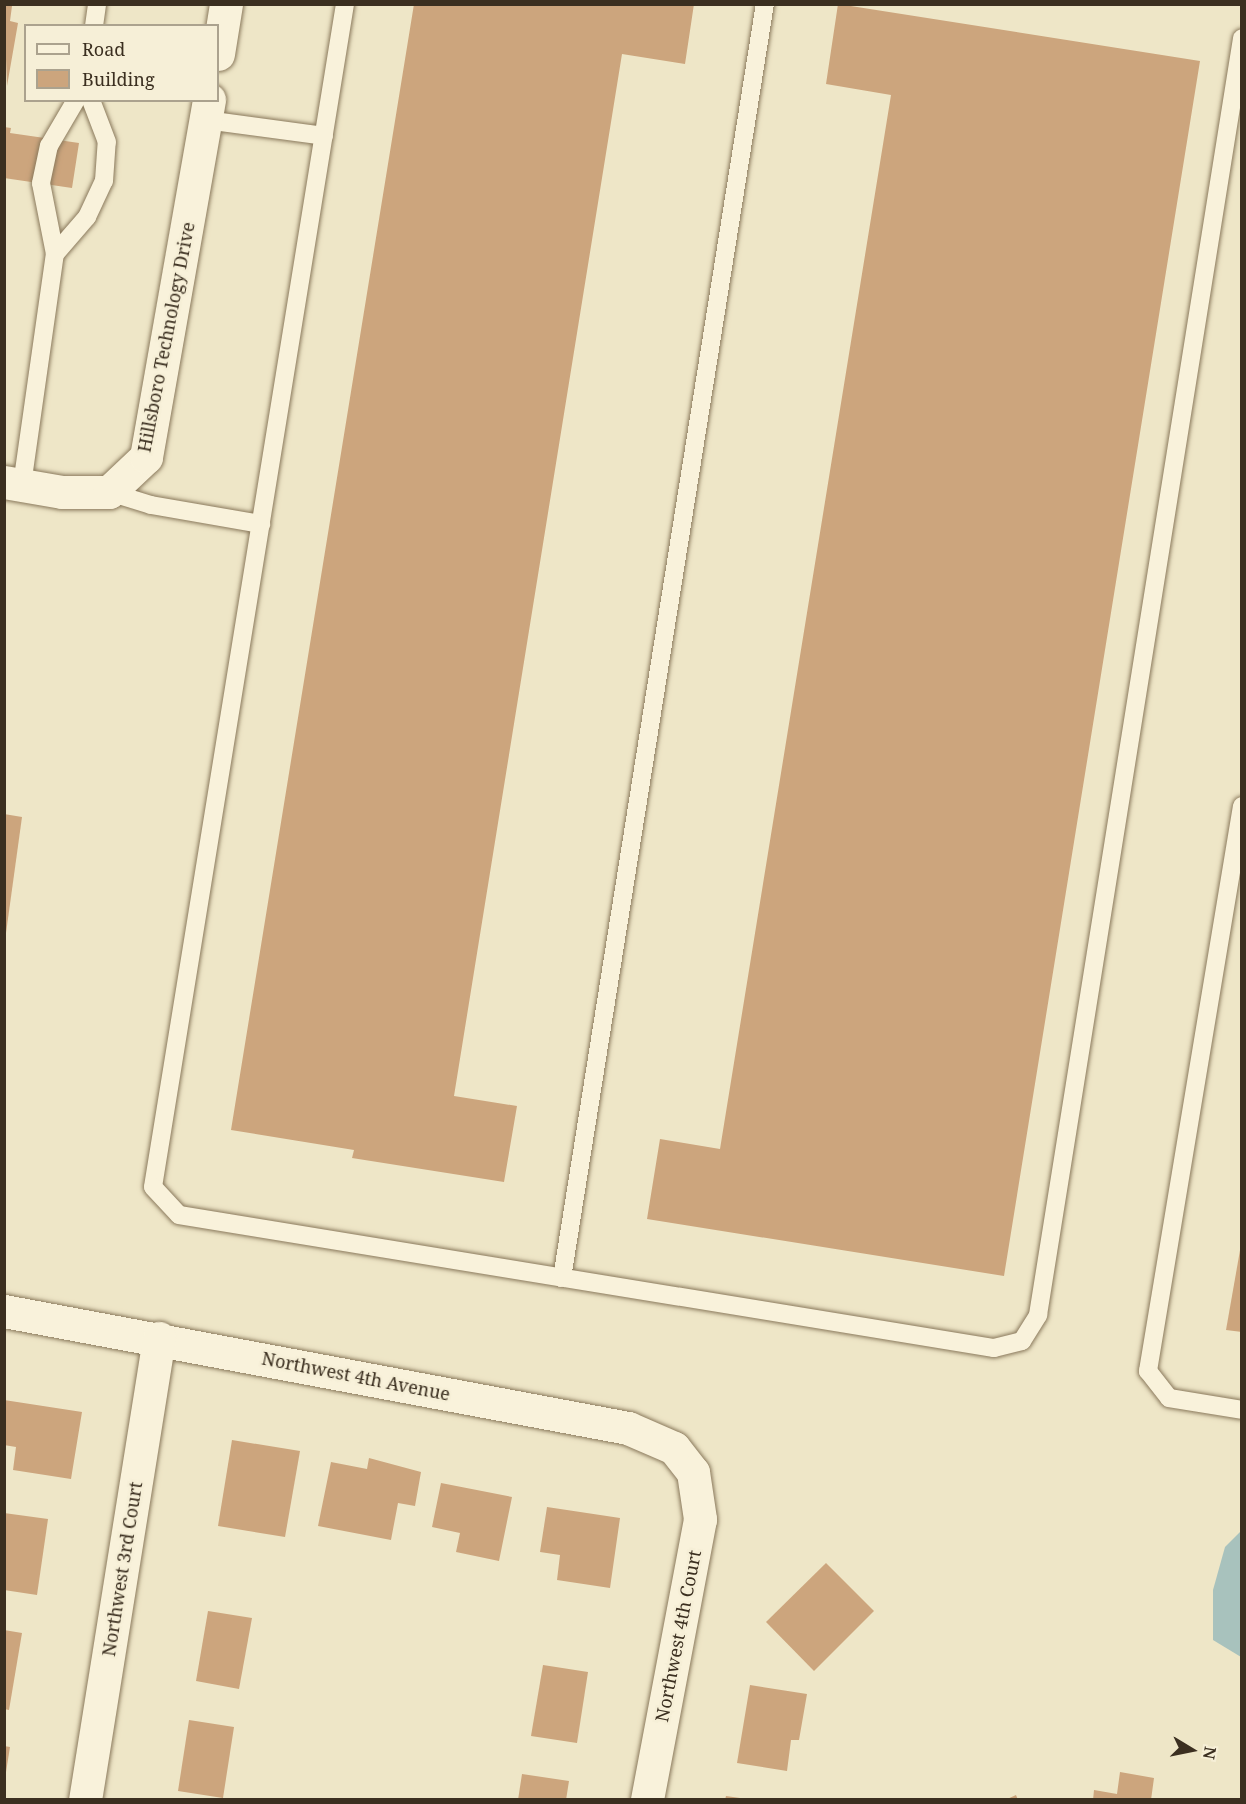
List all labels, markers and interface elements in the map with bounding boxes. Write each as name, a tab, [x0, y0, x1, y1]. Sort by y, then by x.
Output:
legend	[24, 24, 219, 102]
text: Road	[82, 37, 125, 61]
text: Building	[82, 67, 155, 91]
street label: Hillsboro Technology Drive	[133, 220, 199, 454]
street label: Northwest 4th Avenue	[260, 1347, 452, 1405]
street label: Northwest 3rd Court	[98, 1480, 146, 1658]
street label: Northwest 4th Court	[651, 1548, 705, 1724]
north arrow	[1162, 1720, 1222, 1780]
text: N	[1198, 1745, 1222, 1761]

